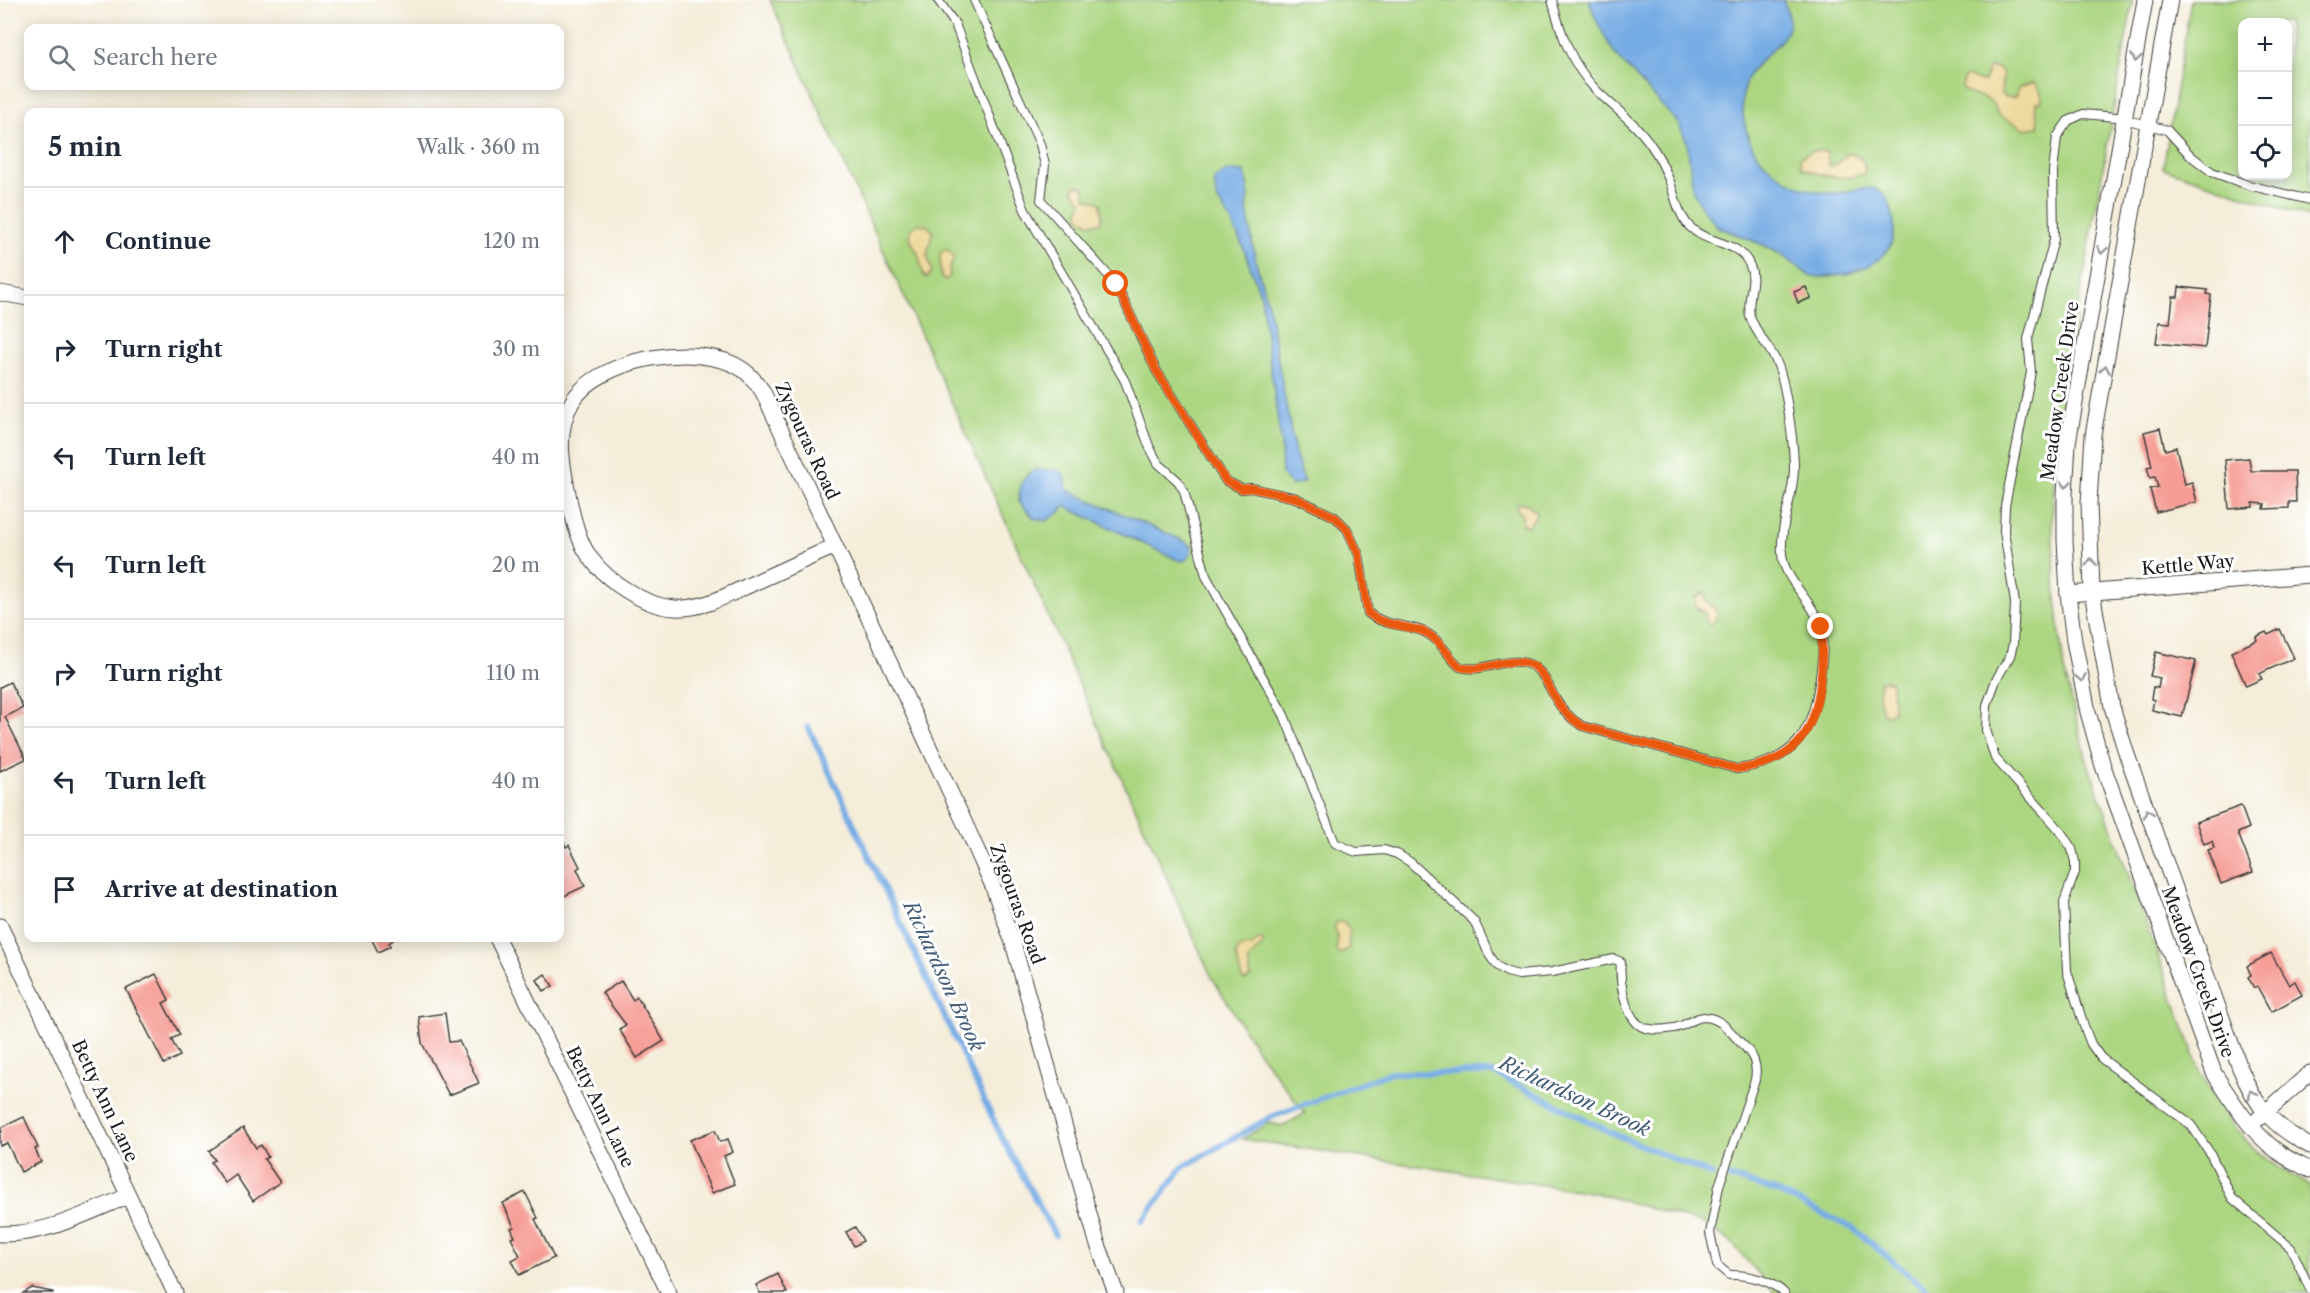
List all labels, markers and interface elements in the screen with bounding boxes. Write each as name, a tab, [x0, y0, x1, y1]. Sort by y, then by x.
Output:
map controls	[2238, 18, 2292, 180]
button: +	[2238, 18, 2292, 72]
search box	[24, 24, 564, 90]
icon: search	[45, 41, 78, 74]
text: Search here	[93, 44, 218, 71]
one-way arrow	[2130, 52, 2143, 62]
button: −	[2238, 72, 2292, 126]
button: locate	[2238, 126, 2292, 180]
text: 5 min	[48, 131, 122, 163]
text: Walk · 360 m	[417, 135, 540, 159]
icon: ahead	[48, 225, 81, 258]
text: Continue	[105, 228, 211, 255]
text: 120 m	[483, 229, 540, 253]
one-way arrow	[2096, 245, 2108, 254]
route start	[1102, 270, 1128, 296]
street label: Meadow Creek Drive	[2037, 300, 2083, 482]
icon: right	[48, 333, 81, 366]
text: Turn right	[105, 336, 223, 363]
text: 30 m	[492, 337, 540, 361]
one-way arrow	[2098, 364, 2111, 374]
street label: Zygouras Road	[770, 379, 844, 503]
icon: left	[48, 441, 81, 474]
text: Turn left	[105, 444, 206, 471]
text: 40 m	[492, 445, 540, 469]
one-way arrow	[2059, 479, 2072, 488]
icon: left	[48, 549, 81, 582]
street label: Kettle Way	[2141, 550, 2236, 580]
text: Turn left	[105, 552, 206, 579]
text: 20 m	[492, 553, 540, 577]
one-way arrow	[2084, 558, 2097, 567]
route end	[1807, 613, 1833, 639]
icon: right	[48, 657, 81, 690]
text: Turn right	[105, 660, 223, 687]
text: 110 m	[487, 661, 540, 685]
one-way arrow	[2074, 672, 2087, 682]
icon: left	[48, 765, 81, 798]
text: Turn left	[105, 768, 206, 795]
text: 40 m	[492, 769, 540, 793]
one-way arrow	[2142, 808, 2155, 819]
street label: Zygouras Road	[985, 841, 1049, 967]
icon: arrive	[48, 873, 81, 906]
text: Arrive at destination	[105, 876, 338, 903]
street label: Meadow Creek Drive	[2157, 883, 2239, 1061]
water label: Richardson Brook	[898, 895, 990, 1056]
street label: Betty Ann Lane	[67, 1036, 143, 1166]
street label: Betty Ann Lane	[561, 1043, 639, 1171]
water label: Richardson Brook	[1494, 1050, 1655, 1142]
one-way arrow	[2248, 1090, 2259, 1100]

